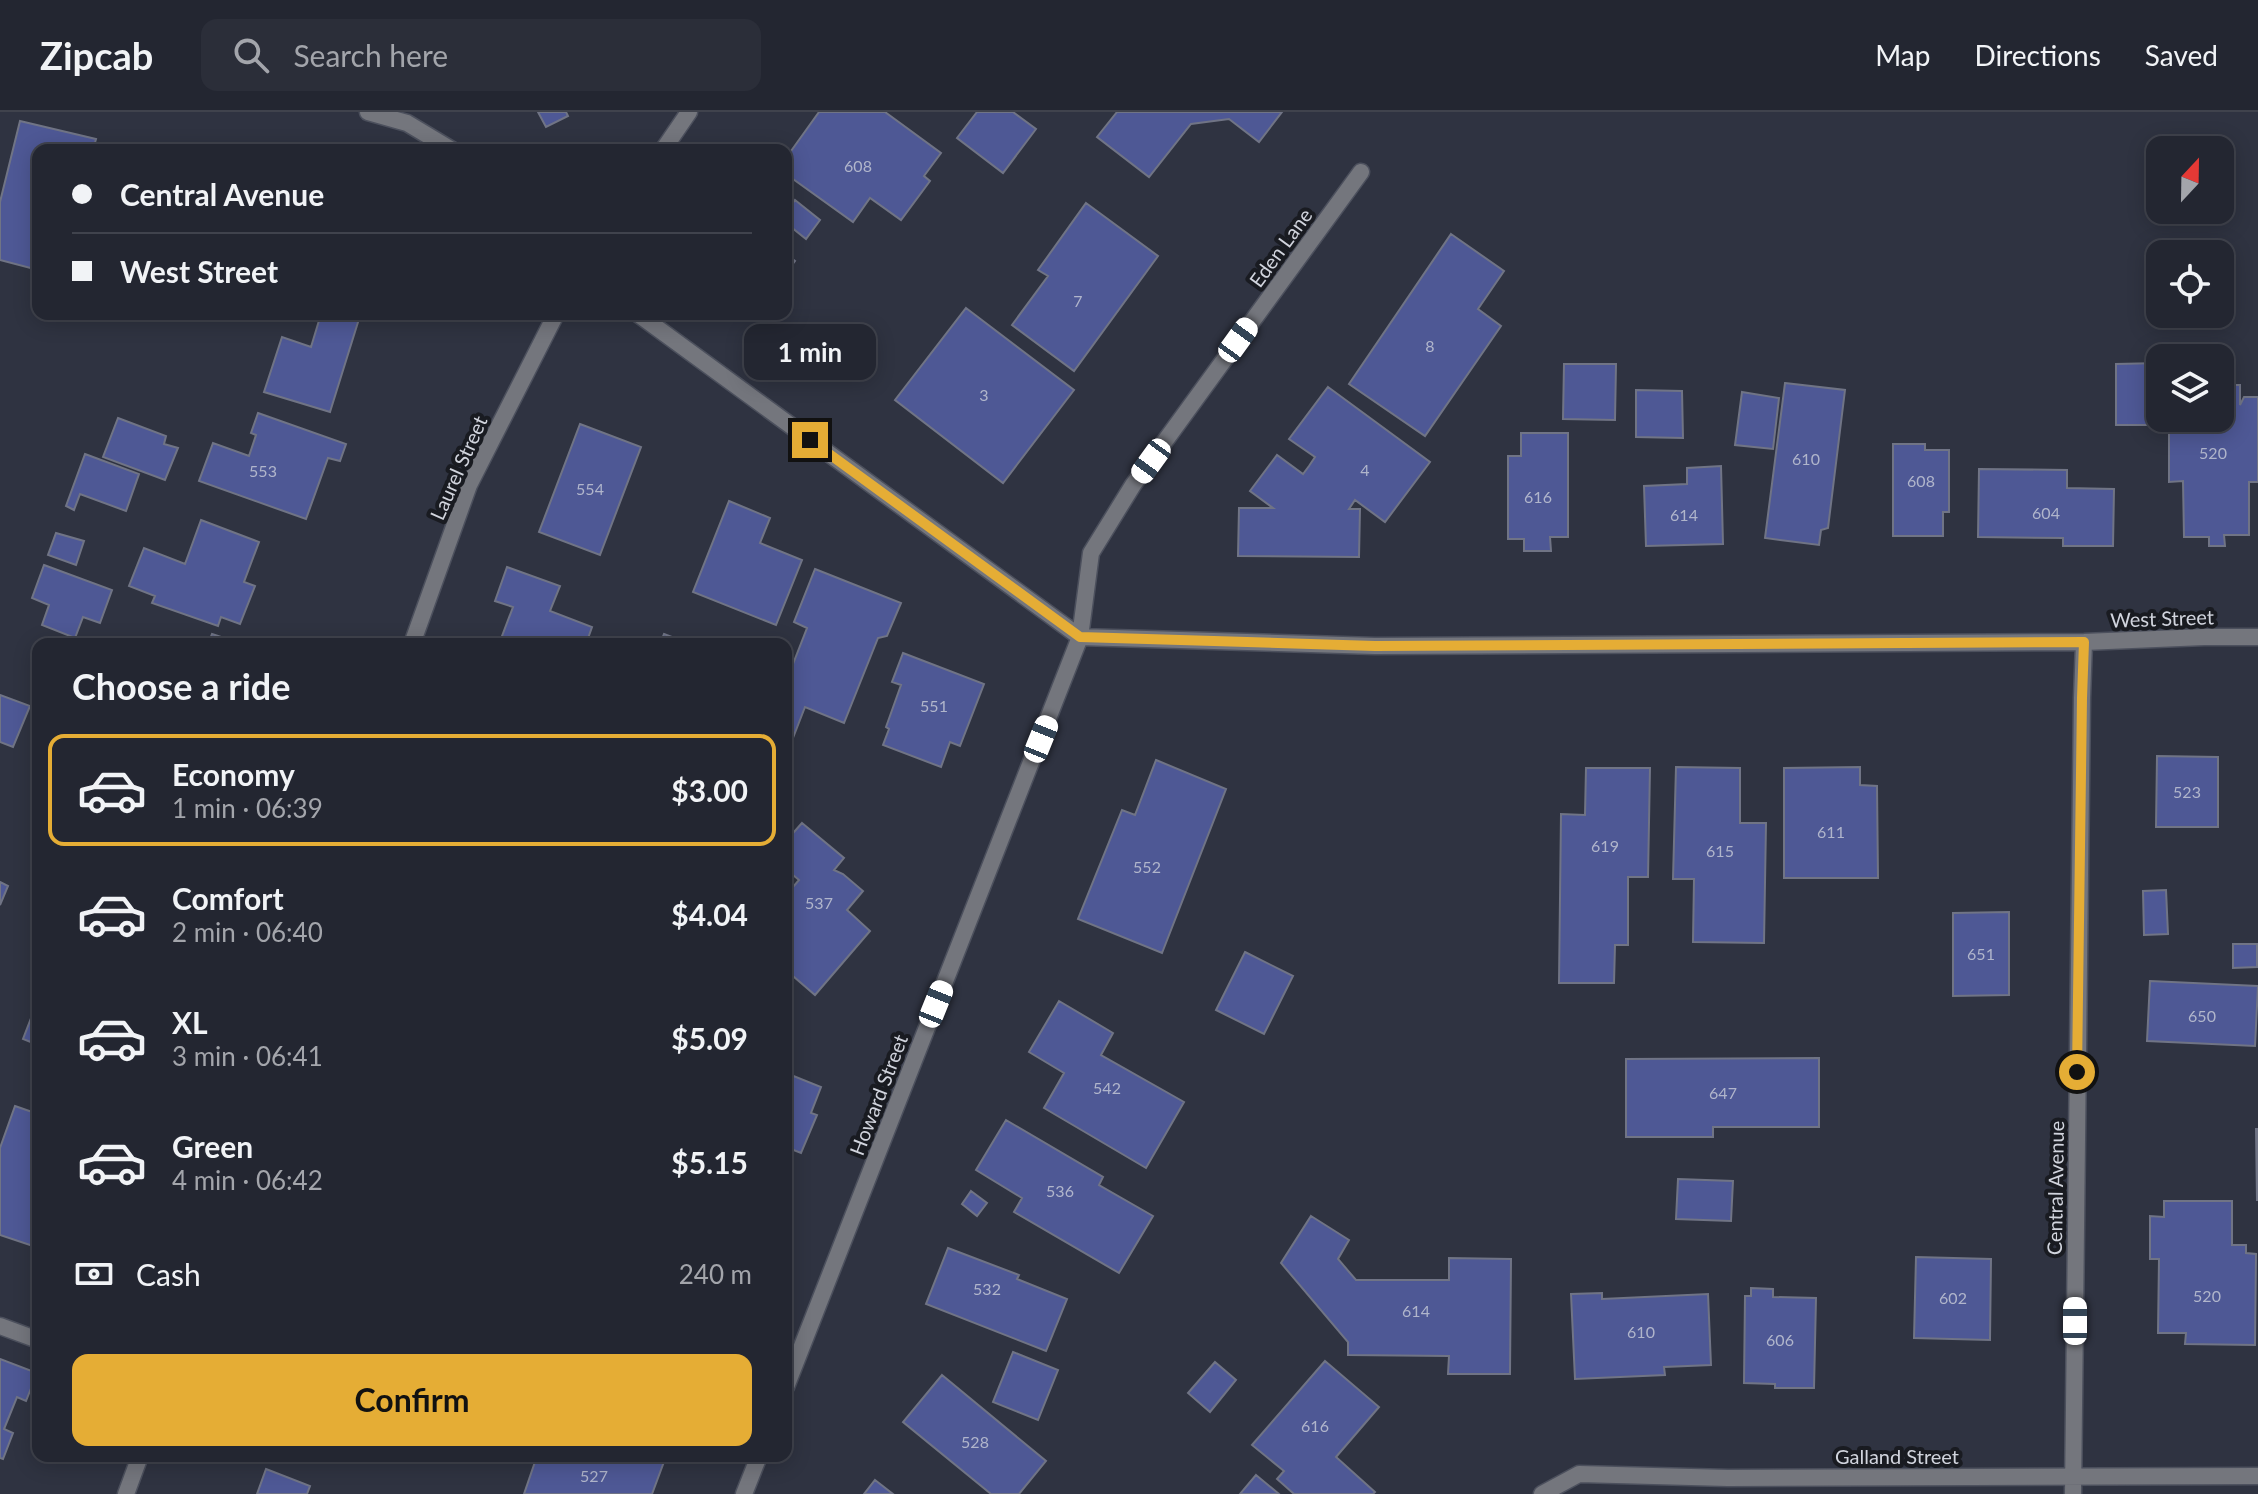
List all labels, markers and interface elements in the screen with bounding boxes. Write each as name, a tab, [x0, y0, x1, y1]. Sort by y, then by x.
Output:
search box	[201, 19, 761, 91]
text: Zipcab	[40, 32, 153, 78]
icon: search	[229, 33, 273, 77]
text: Search here	[293, 37, 448, 73]
text: Map	[1875, 38, 1930, 72]
text: Directions	[1974, 38, 2101, 72]
text: Saved	[2145, 38, 2218, 72]
north arrow	[2146, 136, 2234, 224]
map controls	[2146, 136, 2234, 432]
house number: 608	[844, 156, 872, 175]
text: Central Avenue	[120, 176, 324, 212]
street label: Eden Lane	[1244, 204, 1317, 291]
button: locate	[2146, 240, 2234, 328]
text: West Street	[120, 253, 278, 289]
house number: 7	[1073, 291, 1083, 310]
car	[1214, 314, 1262, 366]
callout: 1 min	[744, 324, 876, 380]
text: 1 min	[778, 336, 842, 368]
house number: 8	[1425, 336, 1435, 355]
button: layers	[2146, 344, 2234, 432]
house number: 3	[979, 385, 989, 404]
street label: Laurel Street	[424, 412, 492, 523]
route end	[792, 422, 828, 458]
car	[1127, 435, 1175, 487]
house number: 520	[2199, 443, 2227, 462]
house number: 610	[1792, 449, 1820, 468]
house number: 4	[1360, 460, 1370, 479]
house number: 553	[249, 461, 277, 480]
house number: 608	[1907, 471, 1935, 490]
house number: 554	[576, 479, 604, 498]
house number: 616	[1524, 487, 1552, 506]
house number: 604	[2032, 503, 2060, 522]
house number: 614	[1670, 505, 1698, 524]
street label: West Street	[2110, 604, 2214, 632]
text: Choose a ride	[72, 664, 291, 708]
house number: 551	[920, 696, 948, 715]
car	[1021, 712, 1061, 766]
icon: car	[76, 754, 148, 826]
text: Economy	[172, 756, 295, 792]
text: $3.00	[671, 772, 748, 808]
house number: 523	[2173, 782, 2201, 801]
text: 1 min · 06:39	[172, 792, 323, 824]
house number: 611	[1817, 822, 1845, 841]
house number: 619	[1591, 836, 1619, 855]
house number: 615	[1706, 841, 1734, 860]
house number: 552	[1133, 857, 1161, 876]
icon: car	[76, 878, 148, 950]
text: Comfort	[172, 880, 284, 916]
house number: 537	[805, 893, 833, 912]
text: $4.04	[671, 896, 748, 932]
text: 2 min · 06:40	[172, 916, 323, 948]
house number: 651	[1967, 944, 1995, 963]
car	[916, 977, 956, 1031]
icon: car	[76, 1002, 148, 1074]
text: XL	[172, 1004, 208, 1040]
house number: 650	[2188, 1006, 2216, 1025]
text: $5.09	[671, 1020, 748, 1056]
street label: Howard Street	[844, 1031, 912, 1158]
text: 3 min · 06:41	[172, 1040, 323, 1072]
route start	[2059, 1054, 2095, 1090]
house number: 542	[1093, 1078, 1121, 1097]
house number: 647	[1709, 1083, 1737, 1102]
street label: Central Avenue	[2042, 1121, 2068, 1255]
icon: car	[76, 1126, 148, 1198]
text: Green	[172, 1128, 253, 1164]
text: $5.15	[671, 1144, 748, 1180]
text: 4 min · 06:42	[172, 1164, 323, 1196]
house number: 536	[1046, 1181, 1074, 1200]
icon: cash	[72, 1252, 116, 1296]
text: Cash	[136, 1256, 201, 1292]
text: 240 m	[679, 1258, 752, 1290]
house number: 532	[973, 1279, 1001, 1298]
house number: 520	[2193, 1286, 2221, 1305]
house number: 602	[1939, 1288, 1967, 1307]
car	[2063, 1297, 2087, 1345]
house number: 614	[1402, 1301, 1430, 1320]
house number: 610	[1627, 1322, 1655, 1341]
house number: 606	[1766, 1330, 1794, 1349]
button: Confirm	[72, 1354, 752, 1446]
house number: 616	[1301, 1416, 1329, 1435]
house number: 528	[961, 1432, 989, 1451]
street label: Galland Street	[1835, 1444, 1959, 1468]
house number: 527	[580, 1466, 608, 1485]

